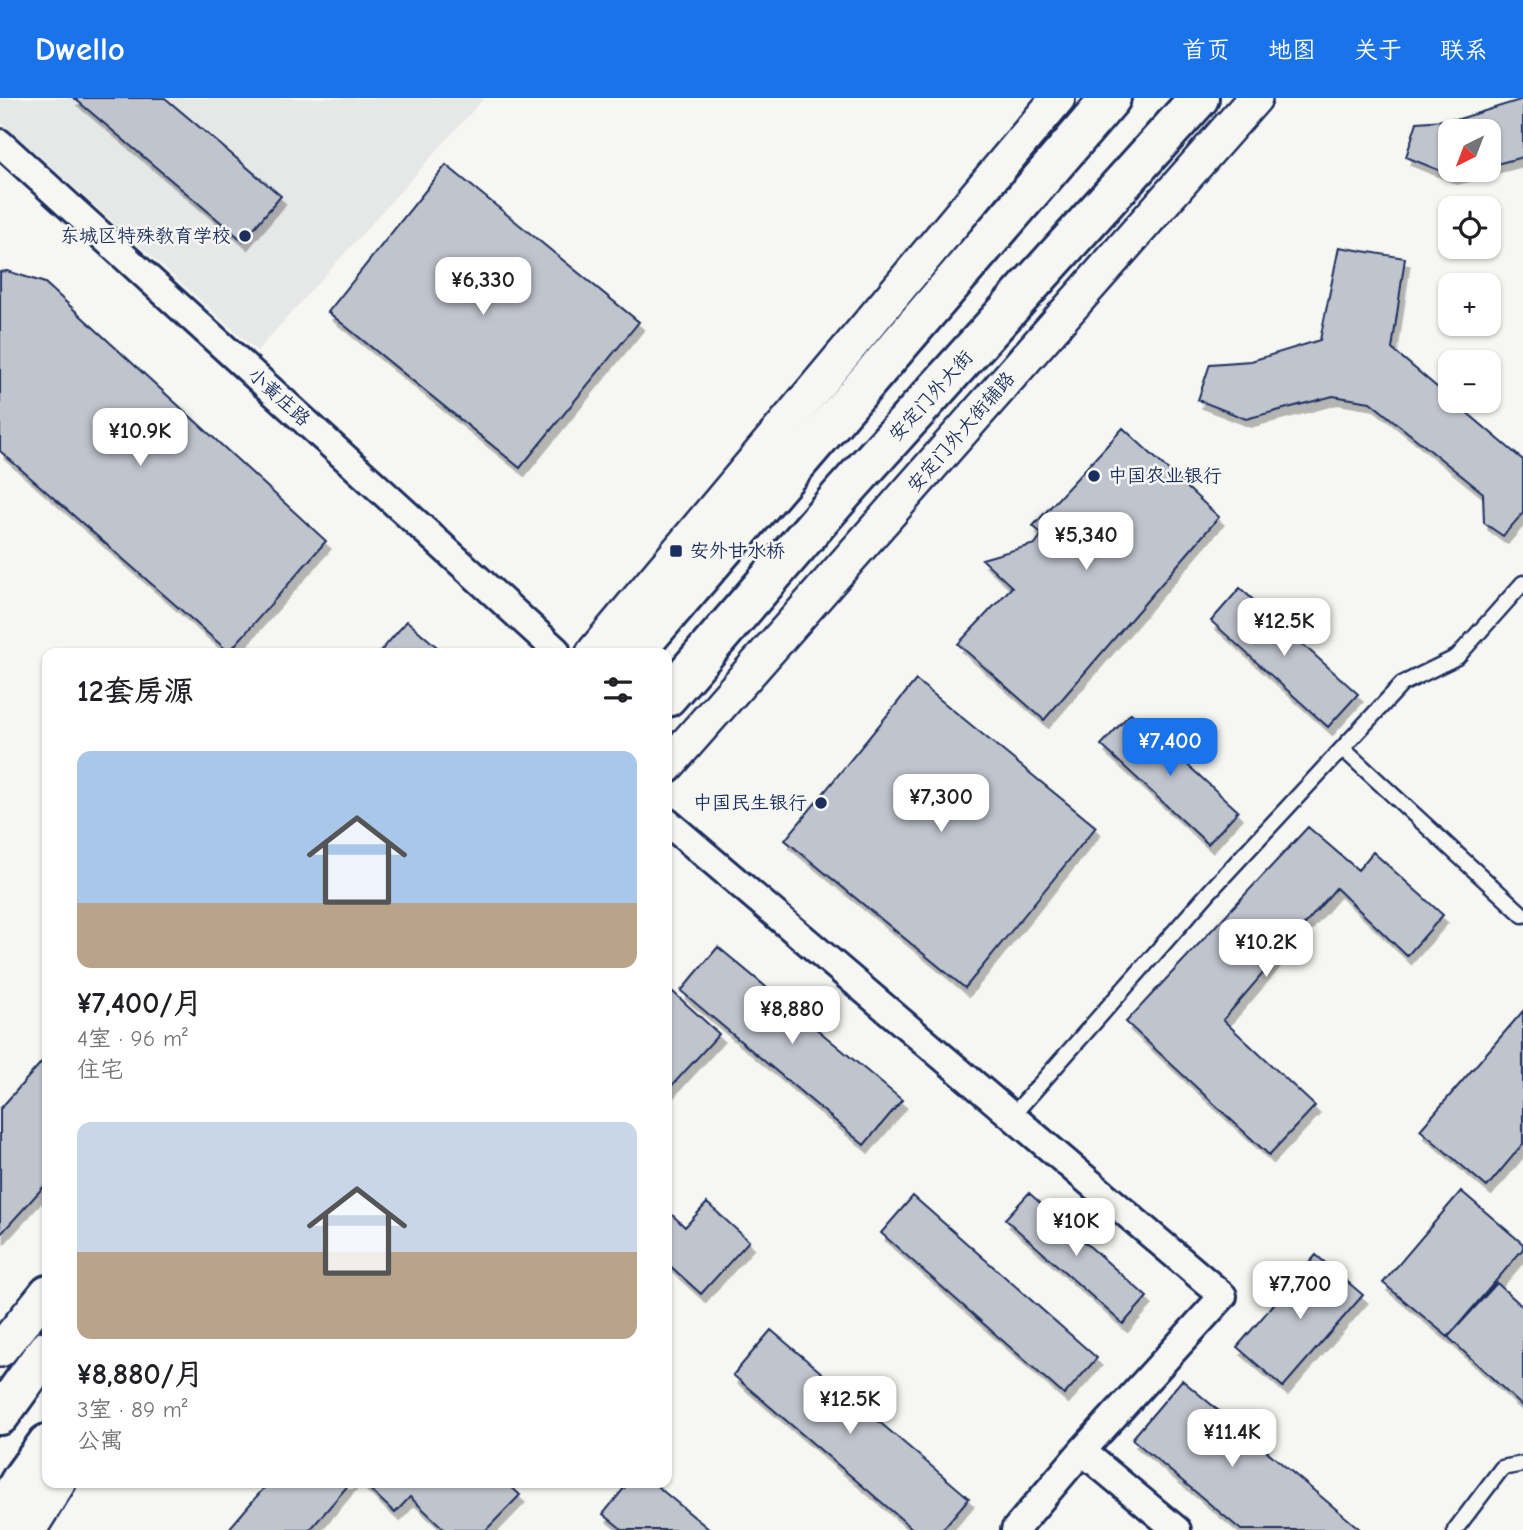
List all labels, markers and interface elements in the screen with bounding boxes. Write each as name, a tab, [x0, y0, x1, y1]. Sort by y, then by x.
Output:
text: Dwello	[35, 30, 125, 68]
text: 首页	[1182, 36, 1230, 64]
text: 地图	[1268, 36, 1316, 64]
text: 关于	[1354, 36, 1402, 64]
text: 联系	[1440, 36, 1488, 64]
north arrow	[1438, 119, 1502, 182]
map controls	[1438, 119, 1501, 413]
button: locate	[1438, 196, 1501, 259]
place label: 东城区特殊教育学校	[60, 225, 231, 247]
marker: 东城区特殊教育学校	[237, 228, 253, 244]
pin: ¥6,330	[426, 258, 540, 317]
text: ¥6,330	[451, 266, 515, 293]
button: +	[1438, 273, 1501, 336]
street label: 安定门外大街	[885, 346, 977, 446]
button: −	[1438, 350, 1501, 413]
street label: 小黄庄路	[243, 363, 315, 431]
street label: 安定门外大街辅路	[903, 367, 1019, 497]
pin: ¥10.9K	[83, 408, 197, 468]
text: ¥10.9K	[109, 417, 171, 444]
place label: 中国农业银行	[1108, 465, 1222, 487]
marker: 中国农业银行	[1086, 468, 1102, 484]
pin: ¥5,340	[1029, 512, 1143, 572]
text: ¥5,340	[1054, 521, 1118, 548]
place label: 安外甘水桥	[690, 540, 785, 562]
marker: 安外甘水桥	[668, 543, 684, 559]
pin: ¥12.5K	[1227, 598, 1341, 658]
text: ¥12.5K	[1253, 607, 1315, 634]
icon: filters	[599, 671, 637, 709]
text: 12套房源	[77, 674, 194, 709]
pin: ¥7,400	[1113, 718, 1227, 778]
text: ¥7,400	[1138, 727, 1202, 754]
pin: ¥7,300	[884, 774, 998, 834]
text: ¥7,300	[909, 783, 973, 810]
place label: 中国民生银行	[693, 792, 807, 814]
marker: 中国民生银行	[813, 795, 829, 811]
icon: home	[294, 797, 420, 923]
pin: ¥10.2K	[1209, 920, 1323, 979]
text: ¥10.2K	[1235, 928, 1297, 955]
text: ¥7,400/月	[77, 986, 203, 1021]
pin: ¥8,880	[735, 986, 849, 1046]
text: ¥8,880	[760, 995, 824, 1022]
text: 4室 · 96 m²	[77, 1025, 188, 1052]
text: 住宅	[77, 1056, 123, 1083]
icon: home	[294, 1168, 420, 1294]
pin: ¥10K	[1035, 1198, 1117, 1258]
text: ¥10K	[1053, 1207, 1099, 1234]
pin: ¥7,700	[1243, 1262, 1357, 1321]
text: ¥7,700	[1269, 1270, 1331, 1297]
text: ¥8,880/月	[77, 1357, 204, 1392]
pin: ¥12.5K	[793, 1376, 907, 1436]
text: ¥12.5K	[819, 1385, 881, 1412]
text: 3室 · 89 m²	[77, 1396, 188, 1423]
pin: ¥11.4K	[1175, 1410, 1289, 1469]
text: ¥11.4K	[1203, 1418, 1261, 1445]
text: 公寓	[77, 1427, 123, 1454]

